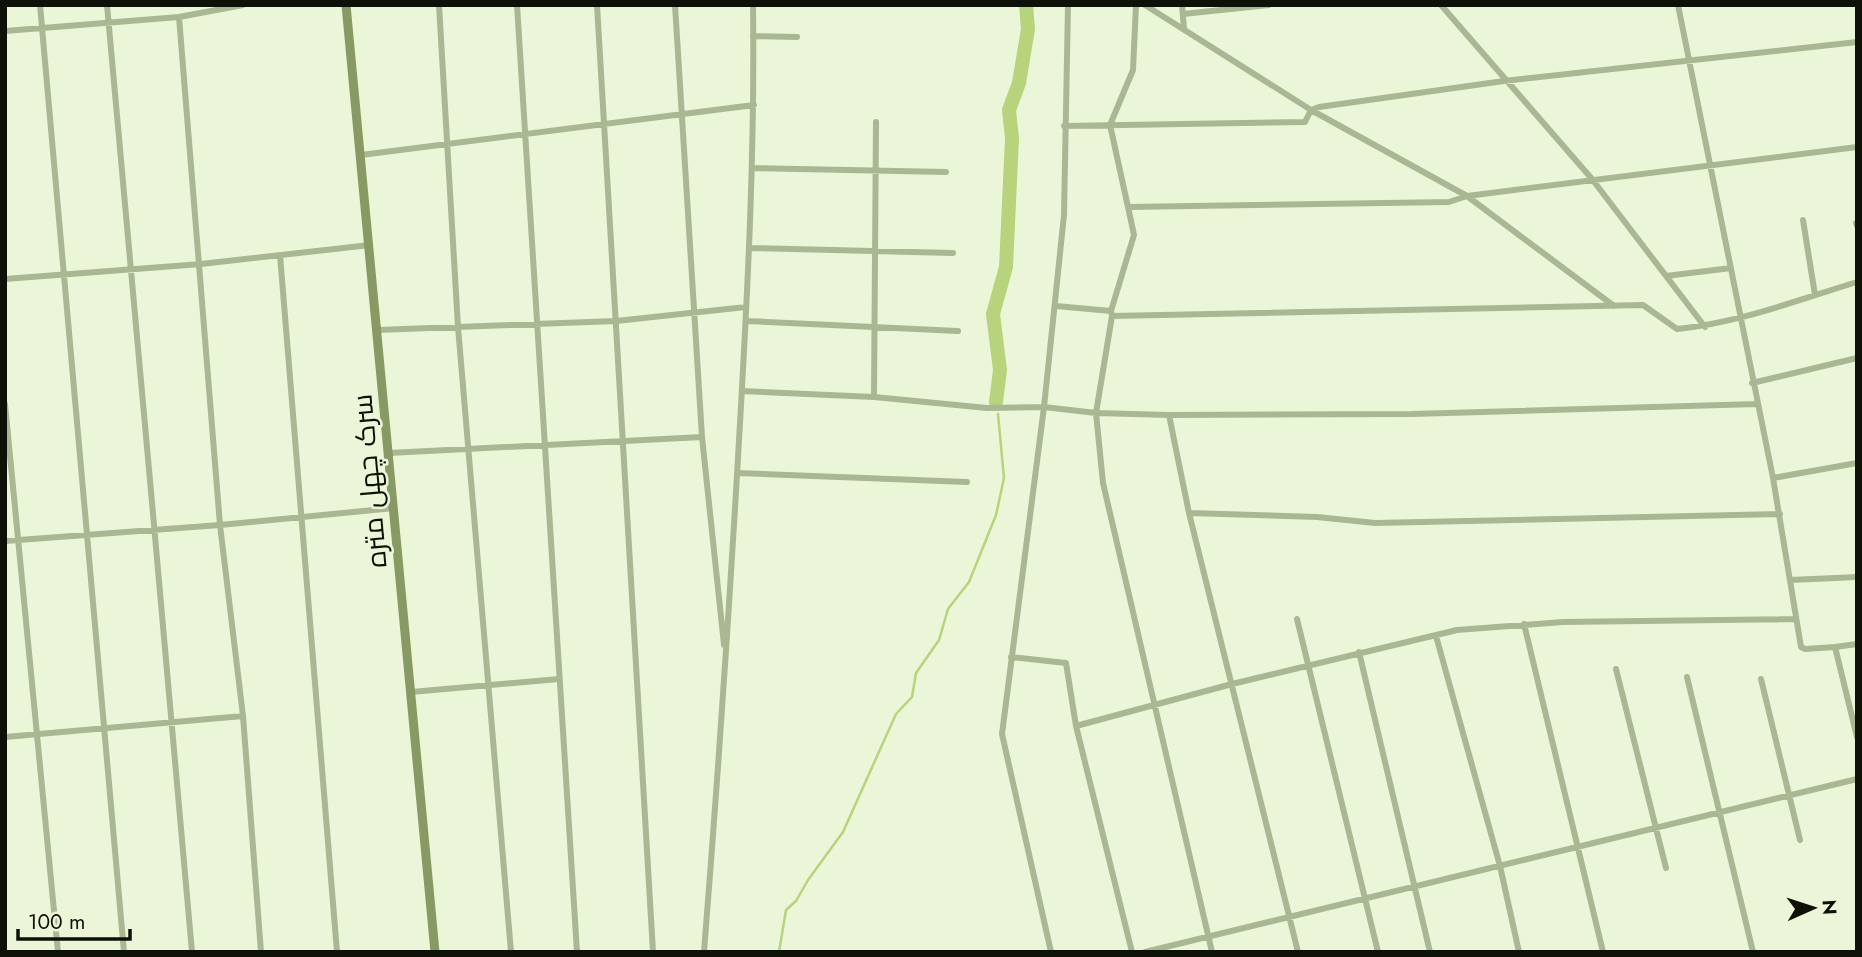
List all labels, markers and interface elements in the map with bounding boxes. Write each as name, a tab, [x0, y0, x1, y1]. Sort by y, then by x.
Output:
street label: سرک چهل متره	[341, 392, 398, 570]
north arrow	[1778, 873, 1848, 943]
scale bar	[18, 898, 130, 942]
text: N	[1816, 899, 1843, 915]
text: 100 m	[28, 907, 85, 937]

